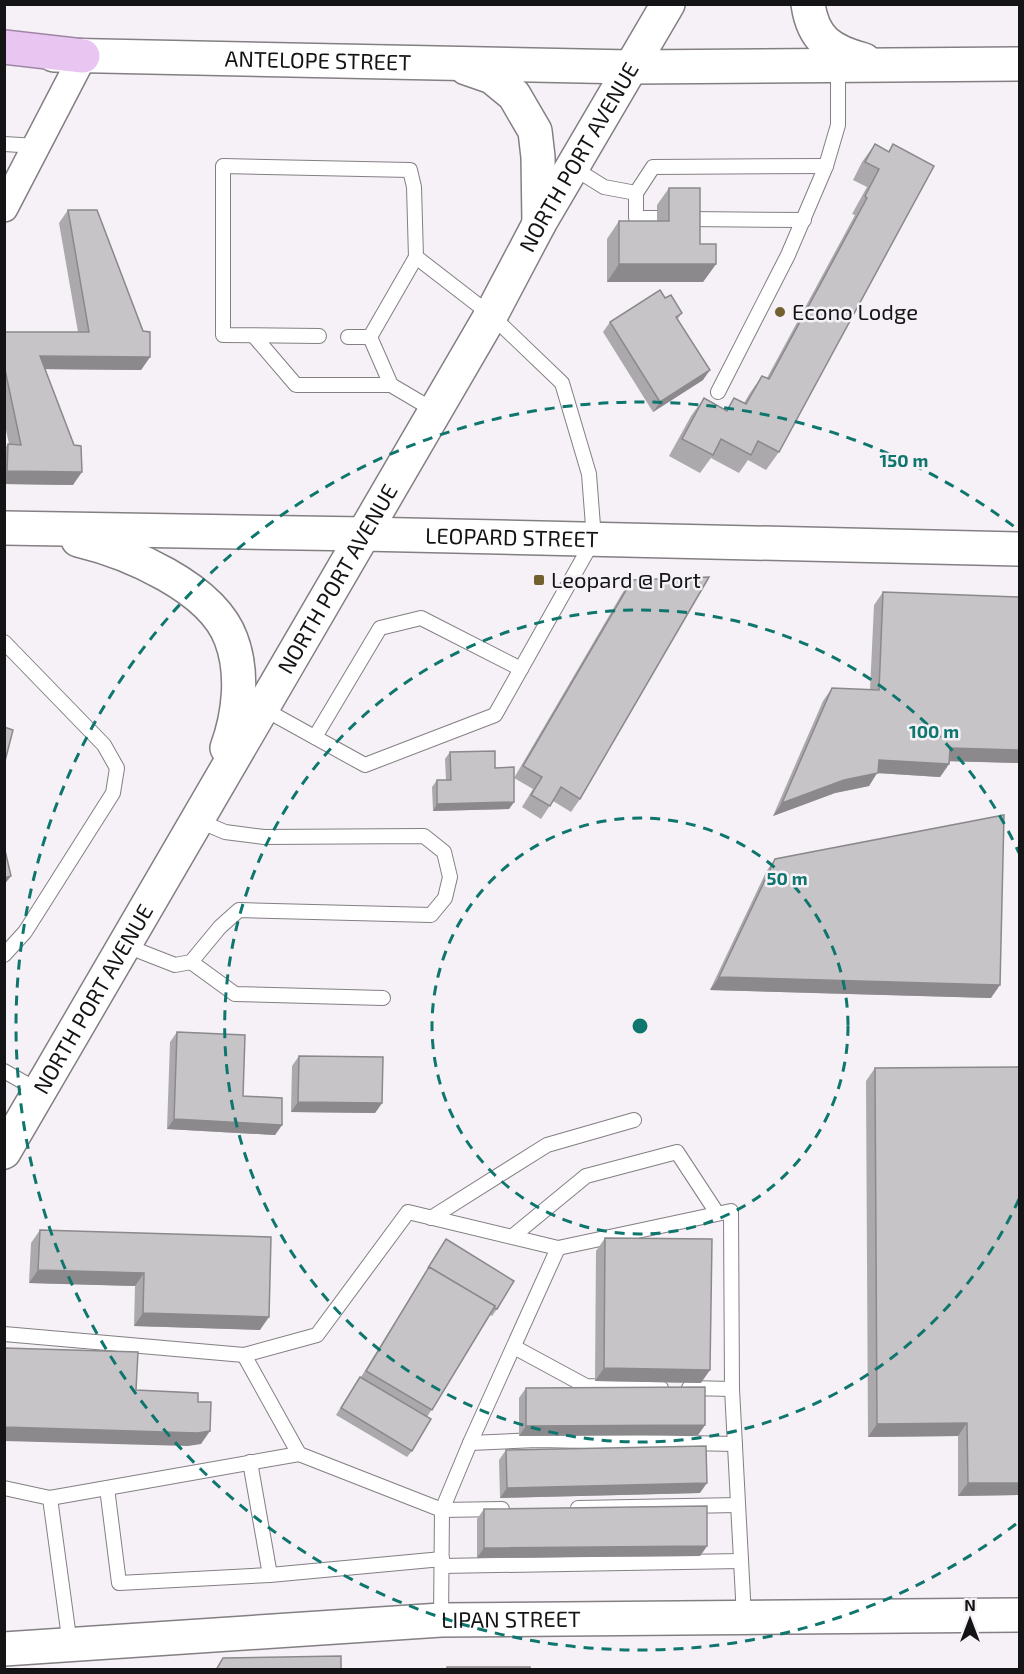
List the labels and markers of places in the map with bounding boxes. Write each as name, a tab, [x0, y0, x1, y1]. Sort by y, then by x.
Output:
place label: Econo Lodge	[792, 298, 918, 324]
marker: Econo Lodge	[773, 305, 787, 319]
place label: Leopard @ Port	[551, 566, 701, 592]
marker: Leopard @ Port	[532, 573, 546, 587]
centre of rings	[630, 1016, 650, 1036]

